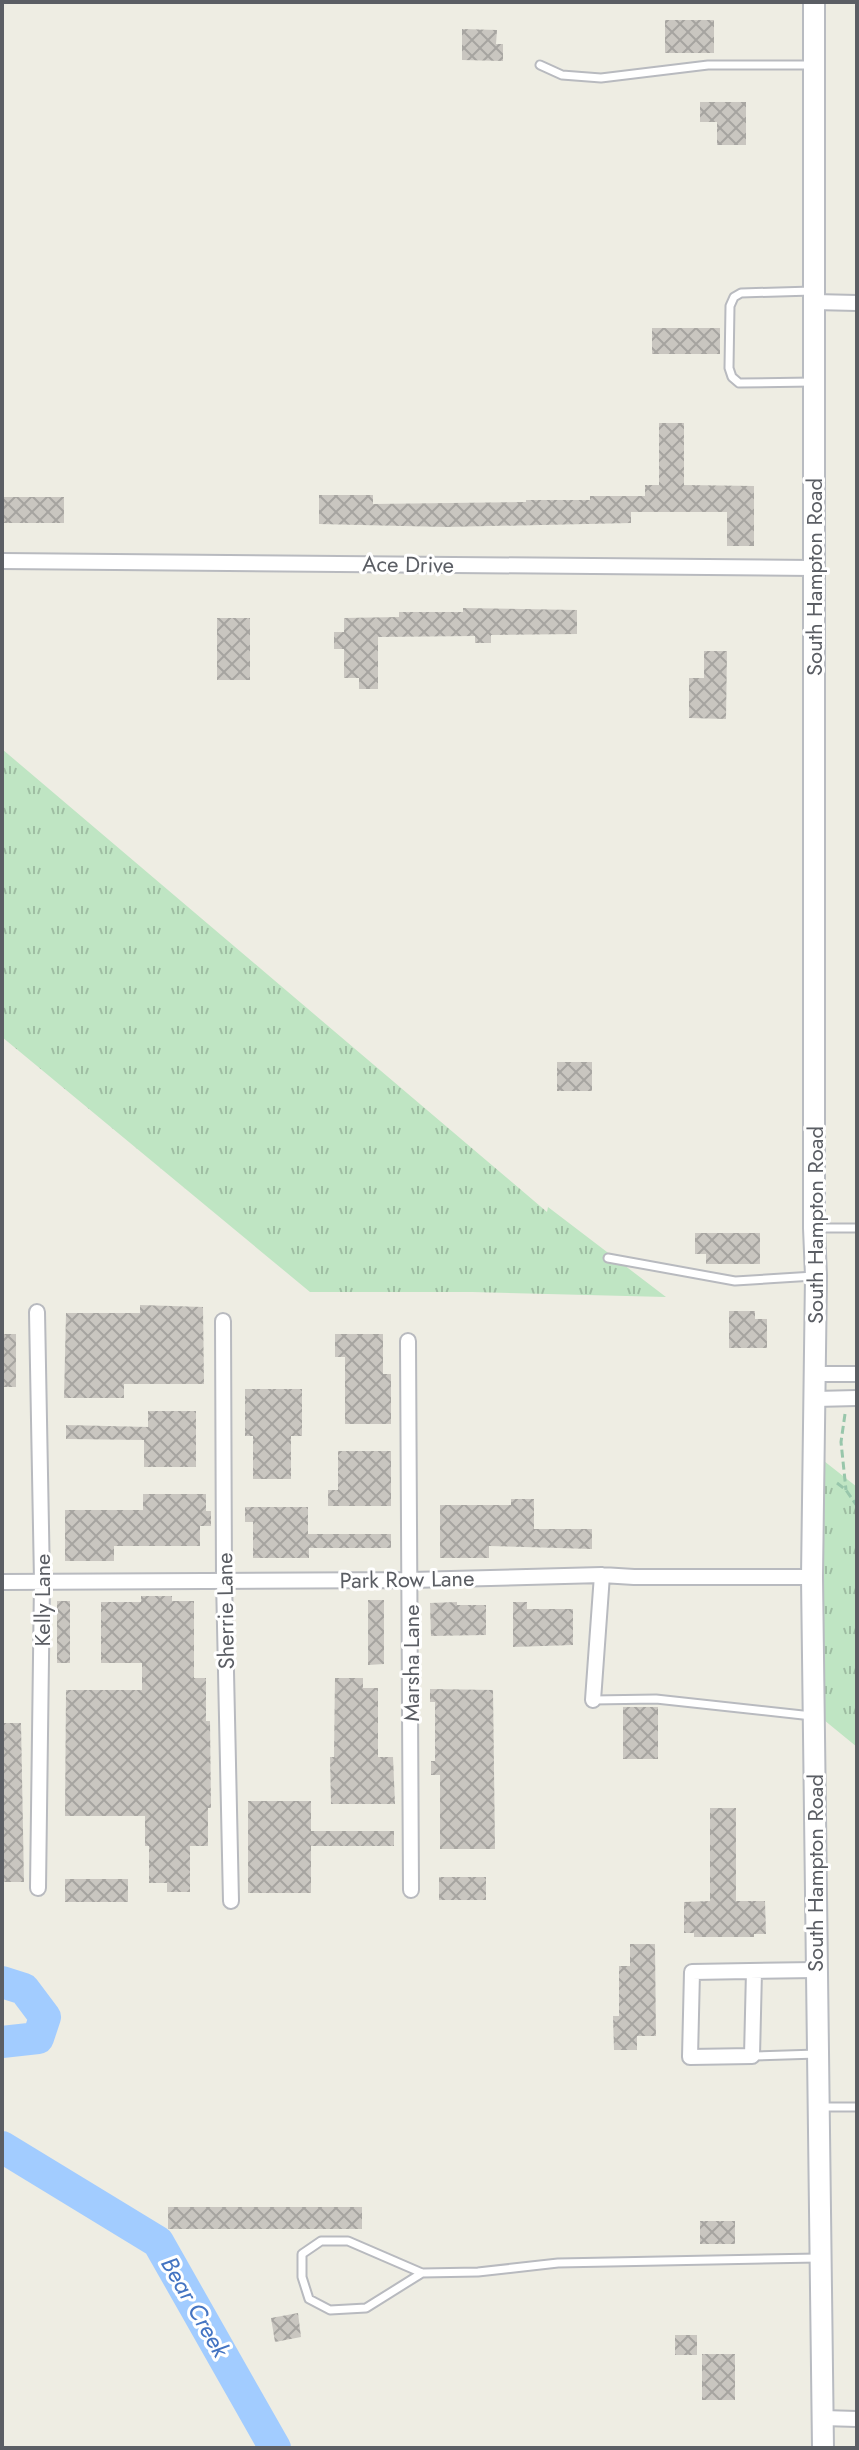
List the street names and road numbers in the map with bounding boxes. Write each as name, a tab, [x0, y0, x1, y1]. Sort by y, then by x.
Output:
street label: South Hampton Road	[798, 478, 830, 676]
street label: Ace Drive	[362, 547, 454, 581]
street label: South Hampton Road	[799, 1126, 831, 1324]
street label: Sherrie Lane	[208, 1552, 242, 1670]
street label: Kelly Lane	[26, 1554, 58, 1646]
street label: Park Row Lane	[339, 1562, 475, 1596]
street label: Marsha Lane	[395, 1605, 427, 1721]
street label: South Hampton Road	[799, 1774, 831, 1972]

